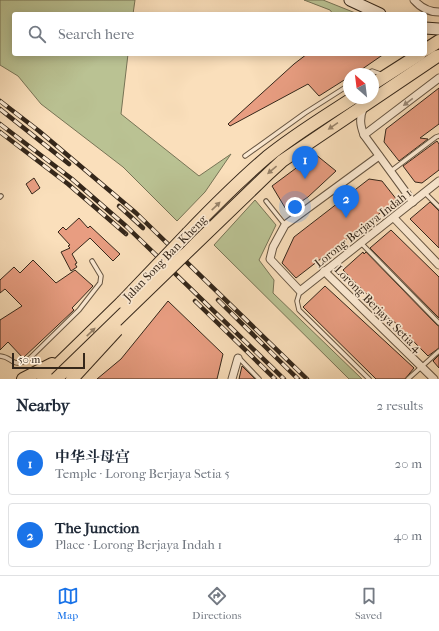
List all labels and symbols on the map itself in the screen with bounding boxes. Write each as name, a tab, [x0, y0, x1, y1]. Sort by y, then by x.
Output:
north arrow	[343, 68, 379, 104]
one-way arrow	[403, 98, 413, 106]
one-way arrow	[327, 122, 338, 130]
pin: 1	[292, 146, 318, 179]
one-way arrow	[267, 165, 278, 174]
pin: 2	[333, 185, 359, 218]
street label: Lorong Berjaya Indah 1	[312, 186, 414, 270]
your location	[285, 197, 305, 217]
one-way arrow	[211, 201, 221, 210]
street label: Jalan Song Ban Kheng	[120, 212, 210, 305]
street label: Lorong Berjaya Setia 4	[332, 263, 425, 356]
one-way arrow	[86, 327, 96, 337]
scale bar	[12, 351, 85, 370]

